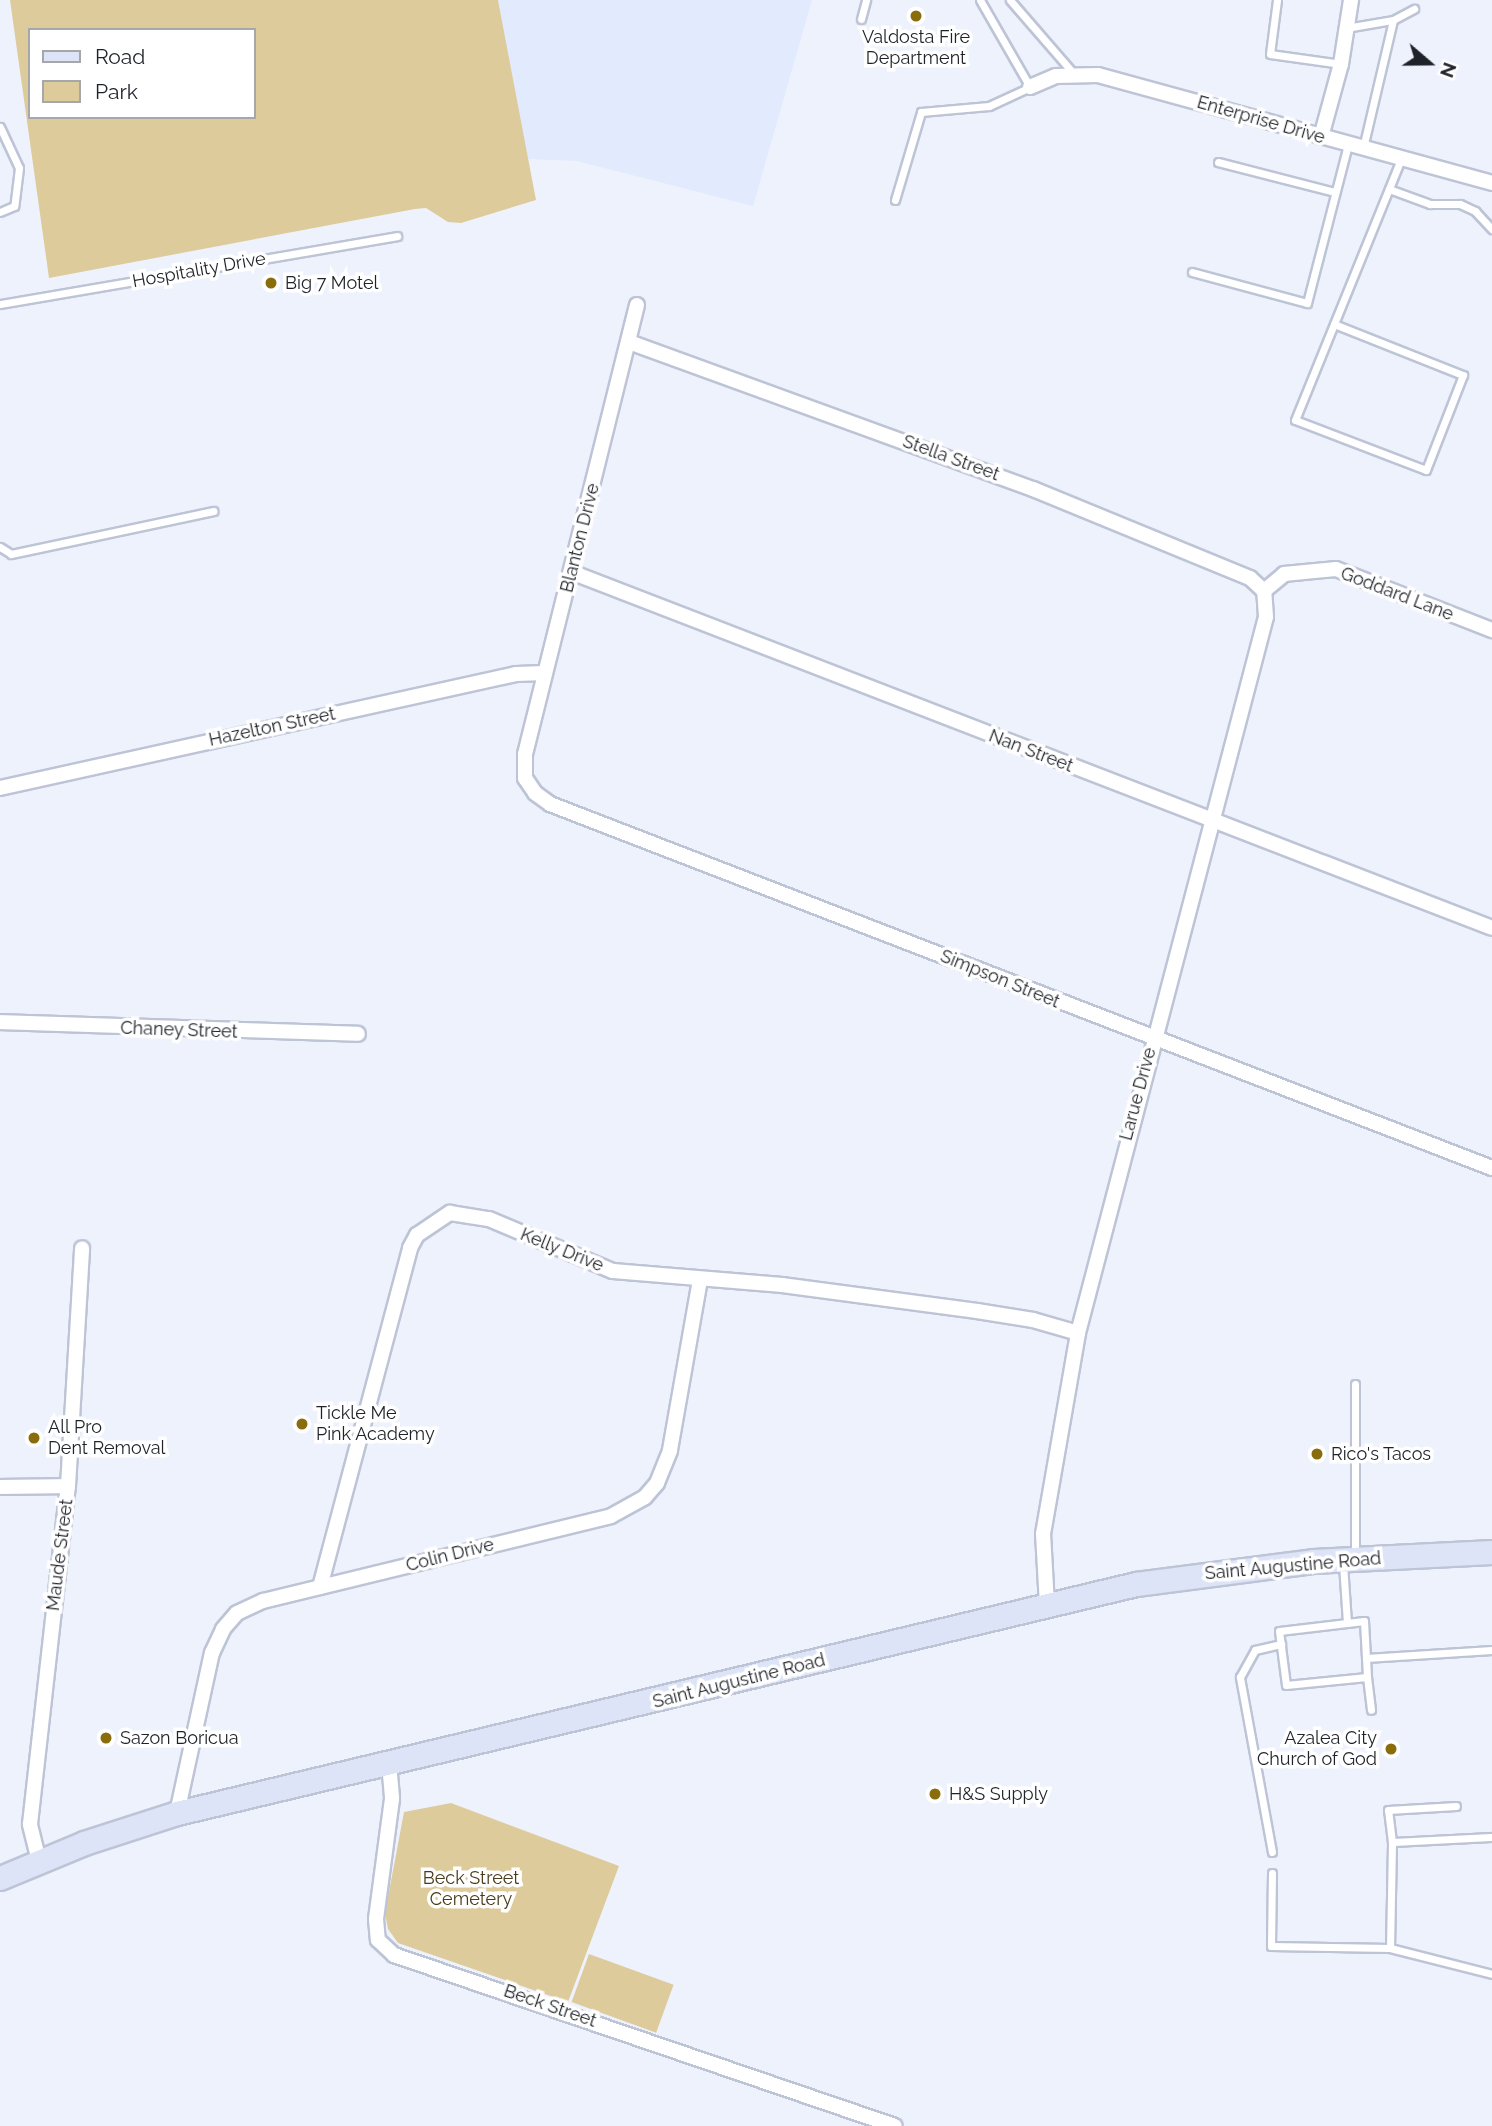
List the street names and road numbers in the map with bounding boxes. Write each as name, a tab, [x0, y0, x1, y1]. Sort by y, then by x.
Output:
street label: Enterprise Drive	[1194, 91, 1328, 149]
street label: Hospitality Drive	[130, 248, 268, 292]
street label: Stella Street	[900, 431, 1002, 485]
street label: Blanton Drive	[556, 481, 604, 595]
street label: Goddard Lane	[1338, 563, 1456, 625]
street label: Hazelton Street	[207, 703, 337, 751]
street label: Nan Street	[986, 725, 1076, 777]
street label: Simpson Street	[937, 945, 1063, 1013]
street label: Chaney Street	[120, 1017, 238, 1043]
street label: Larue Drive	[1115, 1045, 1161, 1143]
street label: Kelly Drive	[517, 1223, 607, 1277]
street label: Maude Street	[42, 1498, 78, 1612]
street label: Colin Drive	[404, 1534, 496, 1576]
street label: Saint Augustine Road	[1204, 1548, 1382, 1584]
street label: Saint Augustine Road	[650, 1649, 828, 1713]
street label: Beck Street	[501, 1980, 599, 2032]

